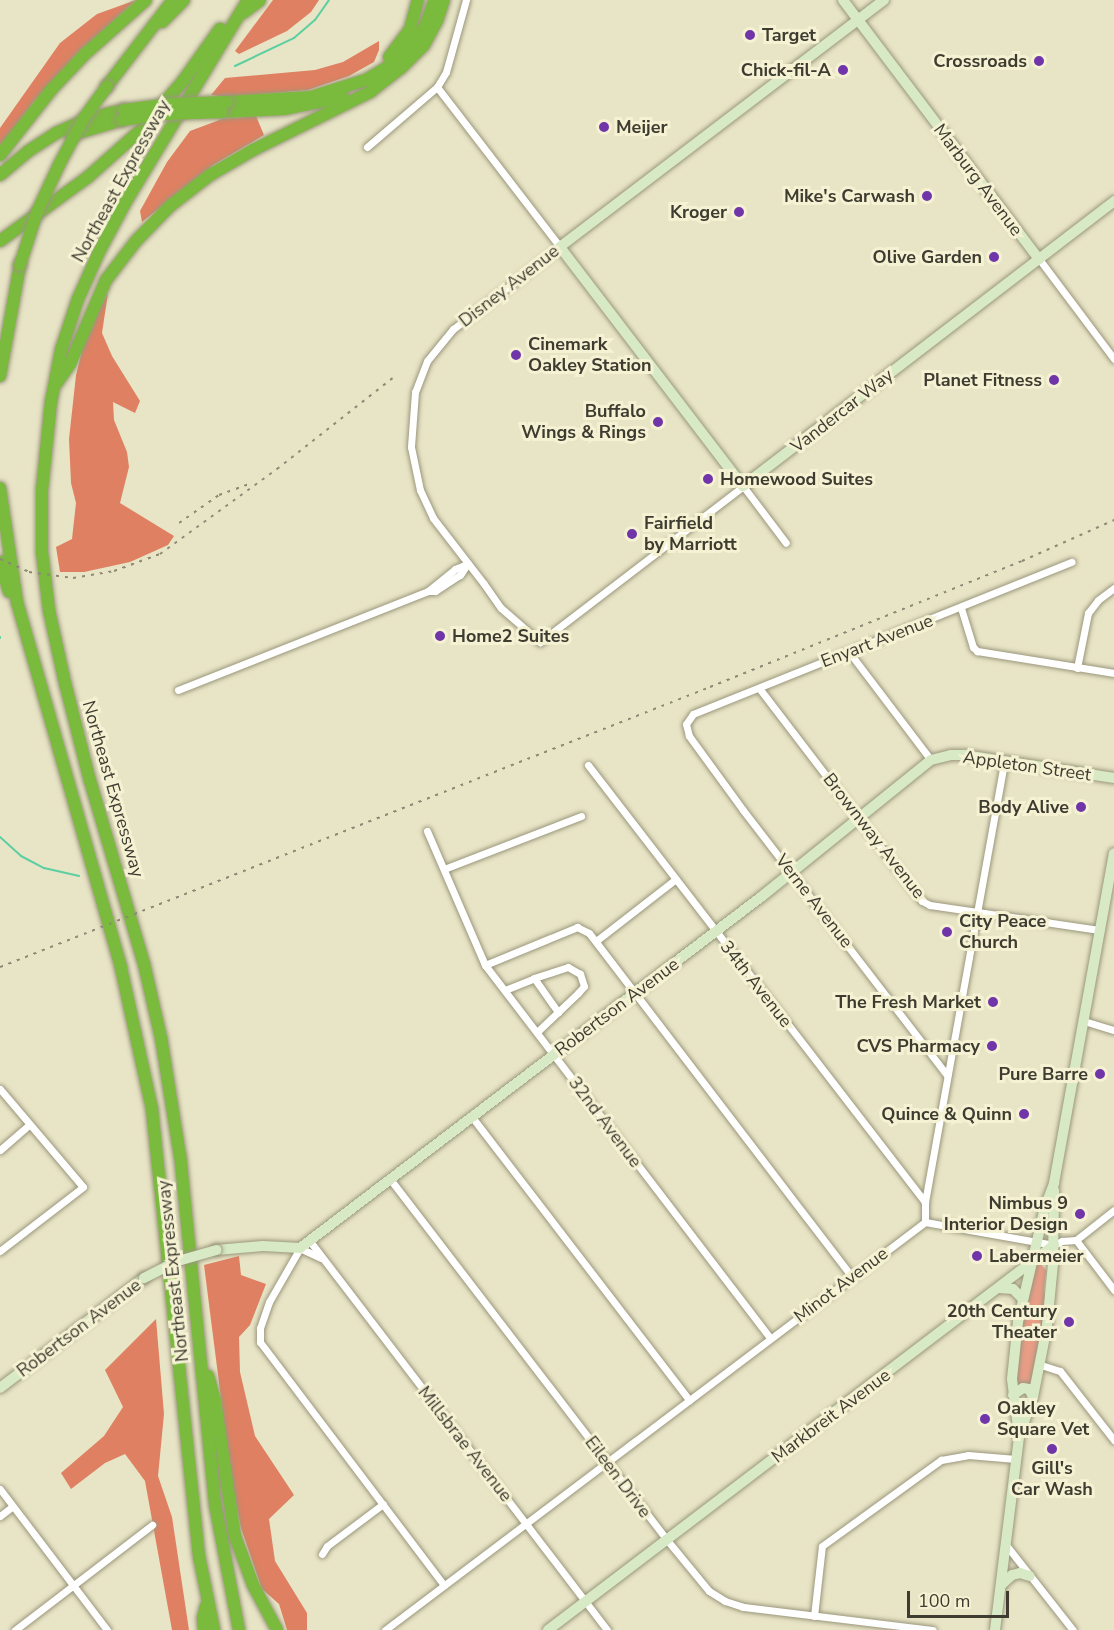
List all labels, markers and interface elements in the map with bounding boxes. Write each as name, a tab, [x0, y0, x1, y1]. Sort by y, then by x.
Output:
place label: Target	[762, 24, 816, 46]
marker: Target	[743, 28, 757, 42]
place label: Crossroads	[933, 50, 1027, 72]
marker: Crossroads	[1032, 54, 1046, 68]
place label: Chick-fil-A	[741, 59, 831, 81]
marker: Chick-fil-A	[836, 63, 850, 77]
street label: Northeast Expressway	[67, 96, 175, 266]
place label: Meijer	[616, 116, 667, 138]
marker: Meijer	[597, 120, 611, 134]
street label: Marburg Avenue	[929, 120, 1027, 240]
place label: Mike's Carwash	[784, 185, 915, 207]
marker: Mike's Carwash	[920, 189, 934, 203]
place label: Kroger	[670, 201, 727, 223]
marker: Kroger	[732, 205, 746, 219]
street label: Disney Avenue	[455, 240, 563, 332]
place label: Olive Garden	[873, 246, 982, 268]
marker: Olive Garden	[987, 250, 1001, 264]
place label: Cinemark Oakley Station	[528, 334, 652, 376]
marker: Cinemark Oakley Station	[509, 348, 523, 362]
street label: Vandercar Way	[787, 364, 897, 458]
place label: Planet Fitness	[923, 369, 1042, 391]
marker: Planet Fitness	[1047, 373, 1061, 387]
place label: Buffalo Wings & Rings	[521, 401, 646, 444]
marker: Buffalo Wings & Rings	[651, 415, 665, 429]
place label: Homewood Suites	[720, 468, 873, 490]
marker: Homewood Suites	[701, 472, 715, 486]
place label: Fairfield by Marriott	[644, 513, 737, 556]
marker: Fairfield by Marriott	[625, 527, 639, 541]
street label: Enyart Avenue	[818, 610, 936, 672]
place label: Home2 Suites	[452, 625, 569, 647]
marker: Home2 Suites	[433, 629, 447, 643]
street label: Northeast Expressway	[77, 698, 149, 880]
street label: Appleton Street	[962, 746, 1092, 786]
street label: Brownway Avenue	[818, 769, 930, 903]
place label: Body Alive	[978, 796, 1069, 818]
marker: Body Alive	[1074, 800, 1088, 814]
street label: Verne Avenue	[771, 850, 857, 952]
place label: City Peace Church	[959, 911, 1046, 954]
marker: City Peace Church	[940, 925, 954, 939]
street label: 34th Avenue	[715, 936, 797, 1032]
street label: Robertson Avenue	[551, 953, 683, 1061]
place label: The Fresh Market	[835, 991, 981, 1013]
marker: The Fresh Market	[986, 995, 1000, 1009]
place label: CVS Pharmacy	[856, 1035, 980, 1057]
marker: CVS Pharmacy	[985, 1039, 999, 1053]
place label: Pure Barre	[999, 1063, 1088, 1085]
marker: Pure Barre	[1093, 1067, 1107, 1081]
street label: 32nd Avenue	[564, 1072, 646, 1172]
place label: Quince & Quinn	[881, 1103, 1012, 1125]
marker: Quince & Quinn	[1017, 1107, 1031, 1121]
street label: Northeast Expressway	[153, 1179, 193, 1363]
place label: Nimbus 9 Interior Design	[944, 1193, 1068, 1236]
marker: Nimbus 9 Interior Design	[1073, 1207, 1087, 1221]
street label: Minot Avenue	[790, 1243, 892, 1327]
place label: Labermeier	[989, 1245, 1084, 1267]
marker: Labermeier	[970, 1249, 984, 1263]
street label: Robertson Avenue	[13, 1274, 145, 1382]
place label: 20th Century Theater	[947, 1301, 1057, 1344]
marker: 20th Century Theater	[1062, 1315, 1076, 1329]
street label: Markbreit Avenue	[767, 1364, 895, 1468]
street label: Millsbrae Avenue	[413, 1382, 517, 1506]
place label: Oakley Square Vet	[997, 1398, 1089, 1440]
marker: Oakley Square Vet	[978, 1412, 992, 1426]
street label: Eileen Drive	[580, 1432, 656, 1522]
marker: Gill's Car Wash	[1045, 1442, 1059, 1456]
place label: Gill's Car Wash	[1011, 1458, 1093, 1500]
scale bar	[910, 1579, 1012, 1617]
text: 100 m	[918, 1589, 970, 1613]

